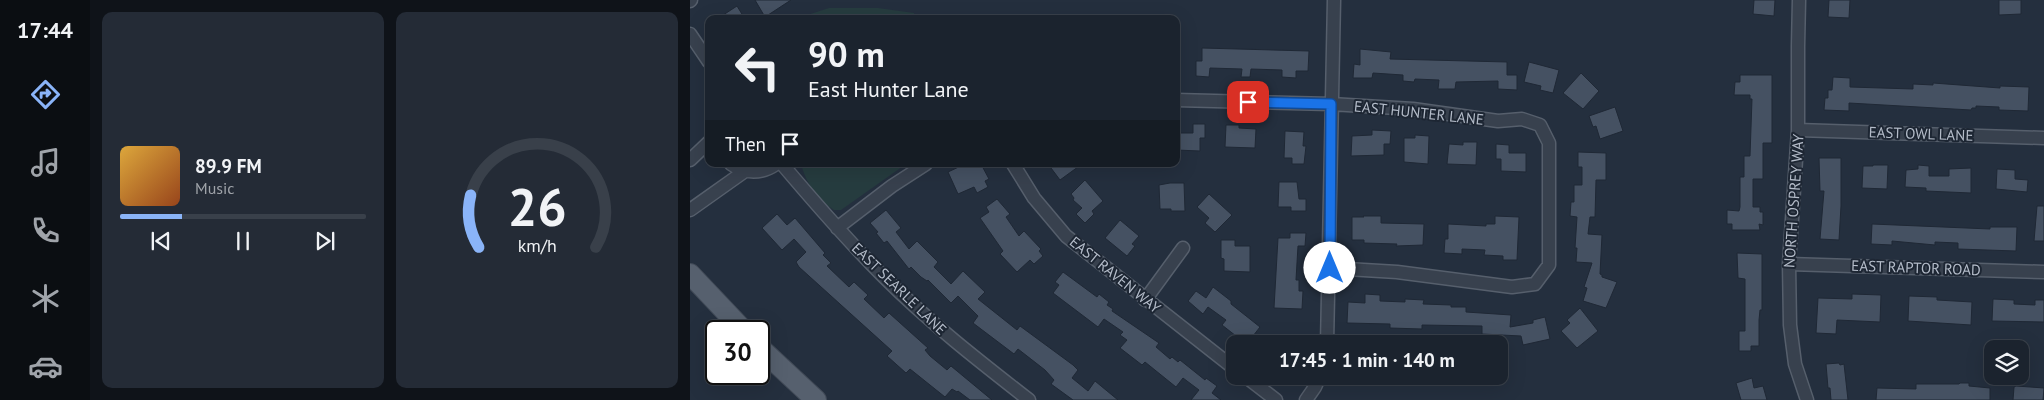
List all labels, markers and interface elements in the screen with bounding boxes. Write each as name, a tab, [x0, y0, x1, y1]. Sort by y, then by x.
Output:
text: 17:44	[17, 16, 73, 44]
text: 90 m	[808, 31, 885, 77]
icon: left	[725, 35, 790, 100]
text: East Hunter Lane	[808, 75, 969, 103]
icon: directions	[28, 77, 63, 112]
pin	[1227, 81, 1269, 123]
icon: arrive	[1234, 88, 1262, 116]
street label: EAST HUNTER LANE	[1353, 96, 1485, 129]
street label: EAST OWL LANE	[1868, 122, 1974, 145]
icon: arrive	[776, 130, 804, 158]
text: Then	[725, 132, 766, 156]
street label: NORTH OSPREY WAY	[1779, 133, 1808, 269]
icon: music	[28, 145, 63, 180]
text: 89.9 FM	[195, 154, 262, 178]
text: 26	[508, 173, 566, 240]
text: Music	[195, 178, 235, 198]
icon: phone	[28, 213, 63, 248]
icon: previous	[147, 227, 175, 255]
icon: pause	[229, 227, 257, 255]
icon: next	[311, 227, 339, 255]
street label: EAST RAVEN WAY	[1066, 232, 1165, 318]
text: km/h	[517, 234, 557, 257]
street label: EAST SEARLE LANE	[848, 238, 951, 339]
position arrow	[1303, 241, 1355, 293]
street label: EAST RAPTOR ROAD	[1851, 256, 1981, 279]
icon: climate	[28, 281, 63, 316]
speed limit sign: 30	[705, 320, 770, 385]
map controls	[1984, 340, 2029, 385]
button: layers	[1984, 340, 2029, 385]
text: 17:45 · 1 min · 140 m	[1279, 348, 1455, 372]
icon: car	[28, 349, 63, 384]

